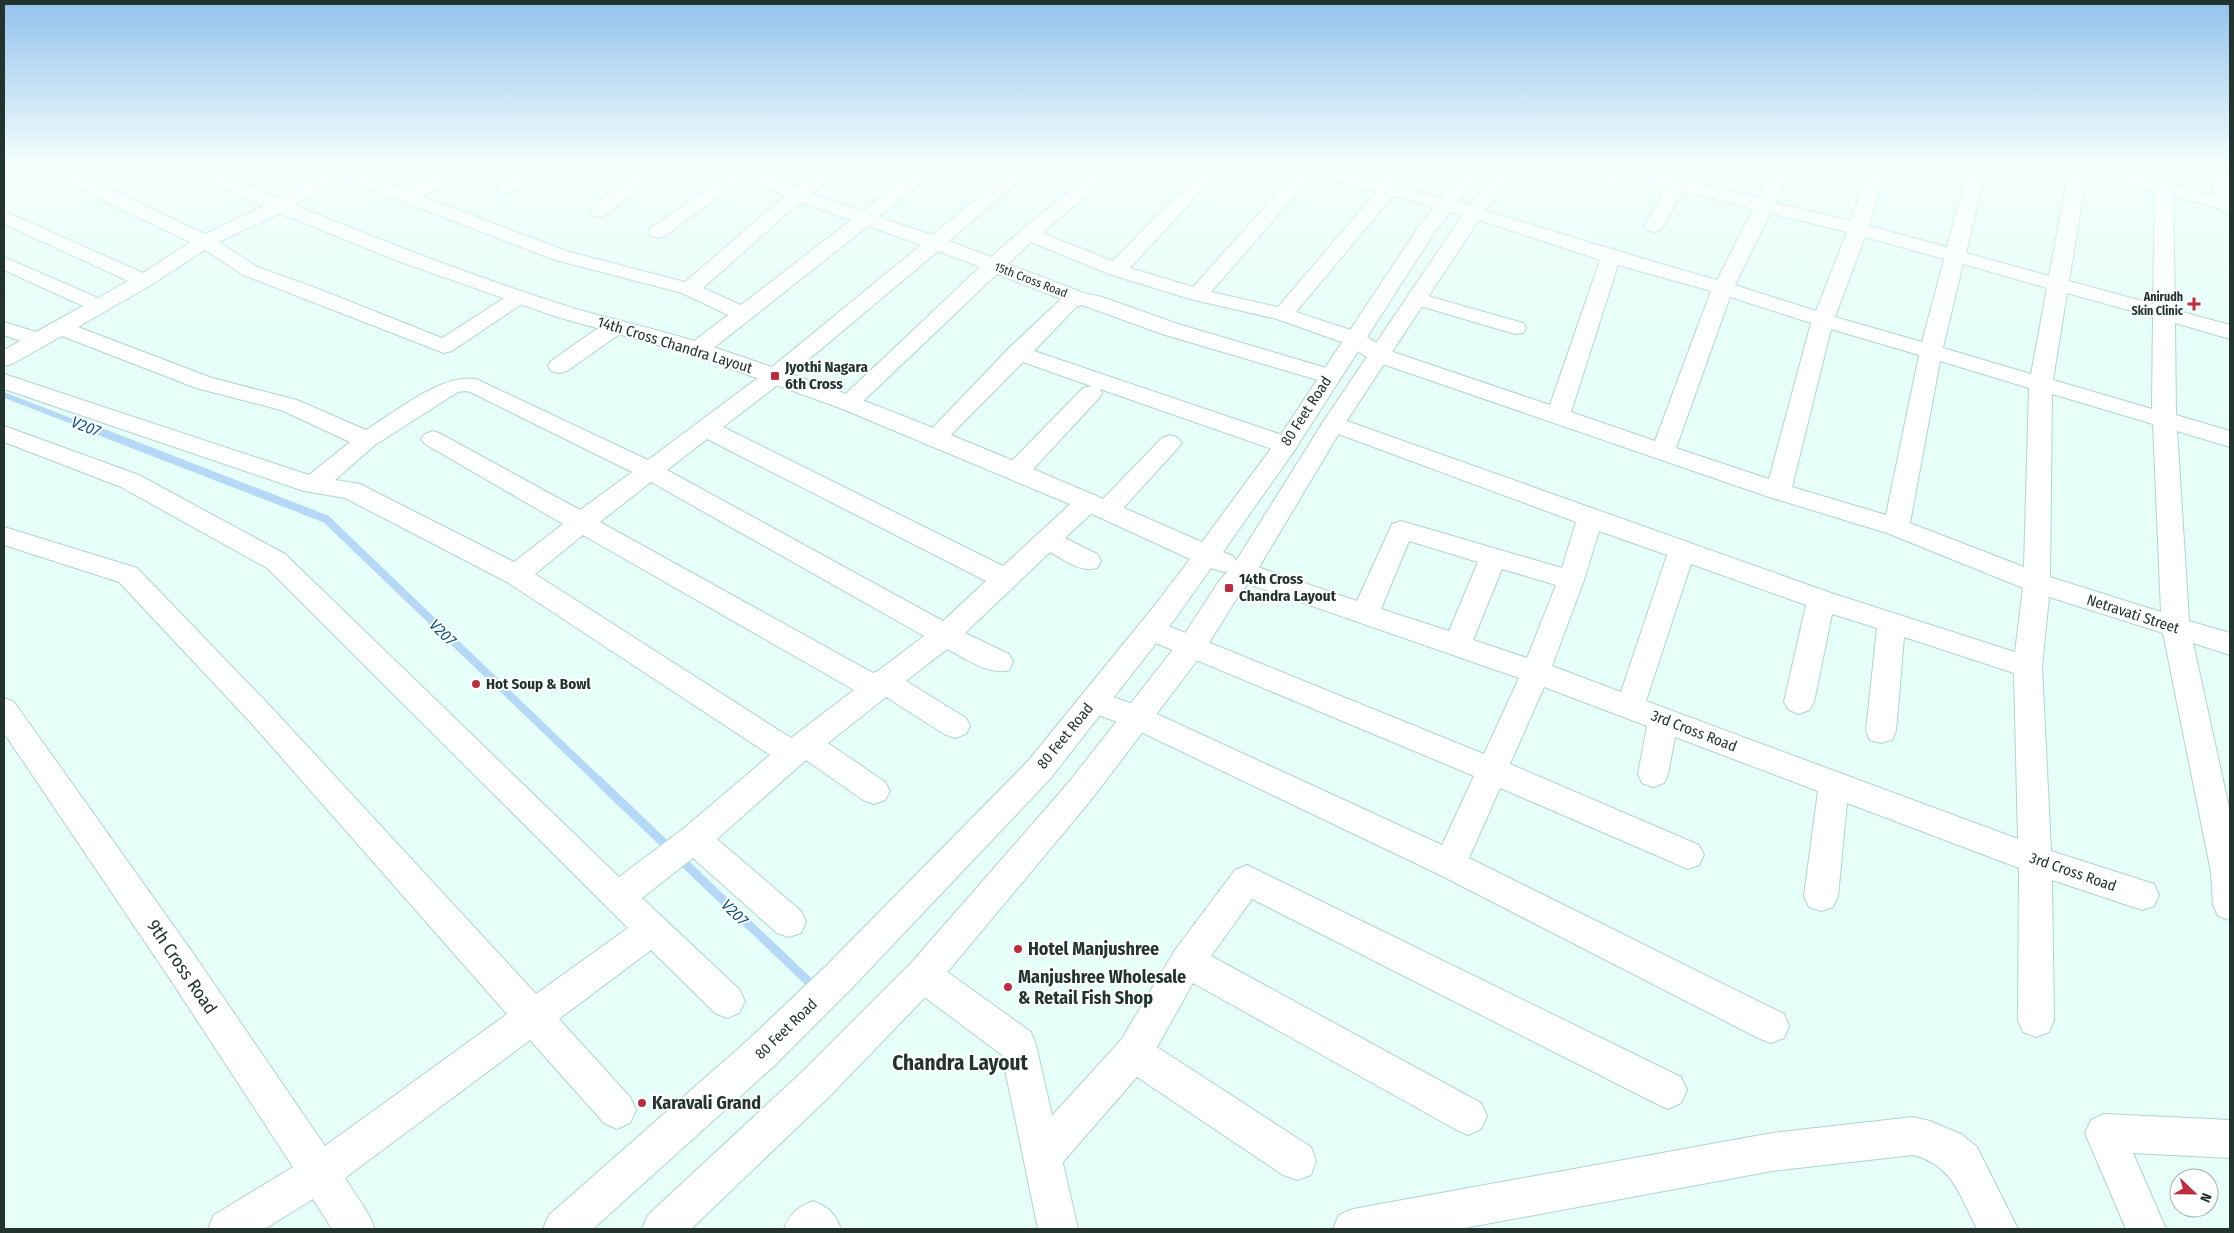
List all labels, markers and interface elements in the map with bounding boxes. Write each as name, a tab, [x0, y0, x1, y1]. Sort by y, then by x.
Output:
street label: 15th Cross Road	[993, 260, 1069, 300]
place label: Anirudh Skin Clinic	[2132, 290, 2184, 318]
marker: Anirudh Skin Clinic	[2187, 297, 2201, 311]
street label: 14th Cross Chandra Layout	[595, 313, 755, 377]
place label: Jyothi Nagara 6th Cross	[784, 358, 868, 393]
marker: Jyothi Nagara 6th Cross	[769, 370, 781, 382]
street label: 80 Feet Road	[1277, 373, 1335, 449]
water label: V207	[69, 412, 104, 441]
place label: 14th Cross Chandra Layout	[1239, 570, 1337, 605]
marker: 14th Cross Chandra Layout	[1223, 582, 1235, 594]
street label: Netravati Street	[2084, 591, 2182, 637]
water label: V207	[425, 615, 460, 650]
place label: Hot Soup & Bowl	[486, 675, 591, 693]
marker: Hot Soup & Bowl	[470, 678, 482, 690]
street label: 80 Feet Road	[1033, 700, 1097, 772]
street label: 3rd Cross Road	[1649, 706, 1739, 756]
street label: 3rd Cross Road	[2027, 849, 2119, 895]
water label: V207	[717, 895, 752, 930]
street label: 9th Cross Road	[142, 916, 222, 1018]
place label: Hotel Manjushree	[1028, 938, 1159, 960]
marker: Hotel Manjushree	[1012, 943, 1024, 955]
place label: Manjushree Wholesale & Retail Fish Shop	[1018, 966, 1186, 1009]
marker: Manjushree Wholesale & Retail Fish Shop	[1002, 981, 1014, 993]
street label: 80 Feet Road	[751, 995, 821, 1063]
district label: Chandra Layout	[892, 1050, 1028, 1076]
place label: Karavali Grand	[652, 1092, 761, 1114]
marker: Karavali Grand	[636, 1097, 648, 1109]
north arrow	[2169, 1168, 2219, 1218]
text: N	[2196, 1191, 2215, 1205]

